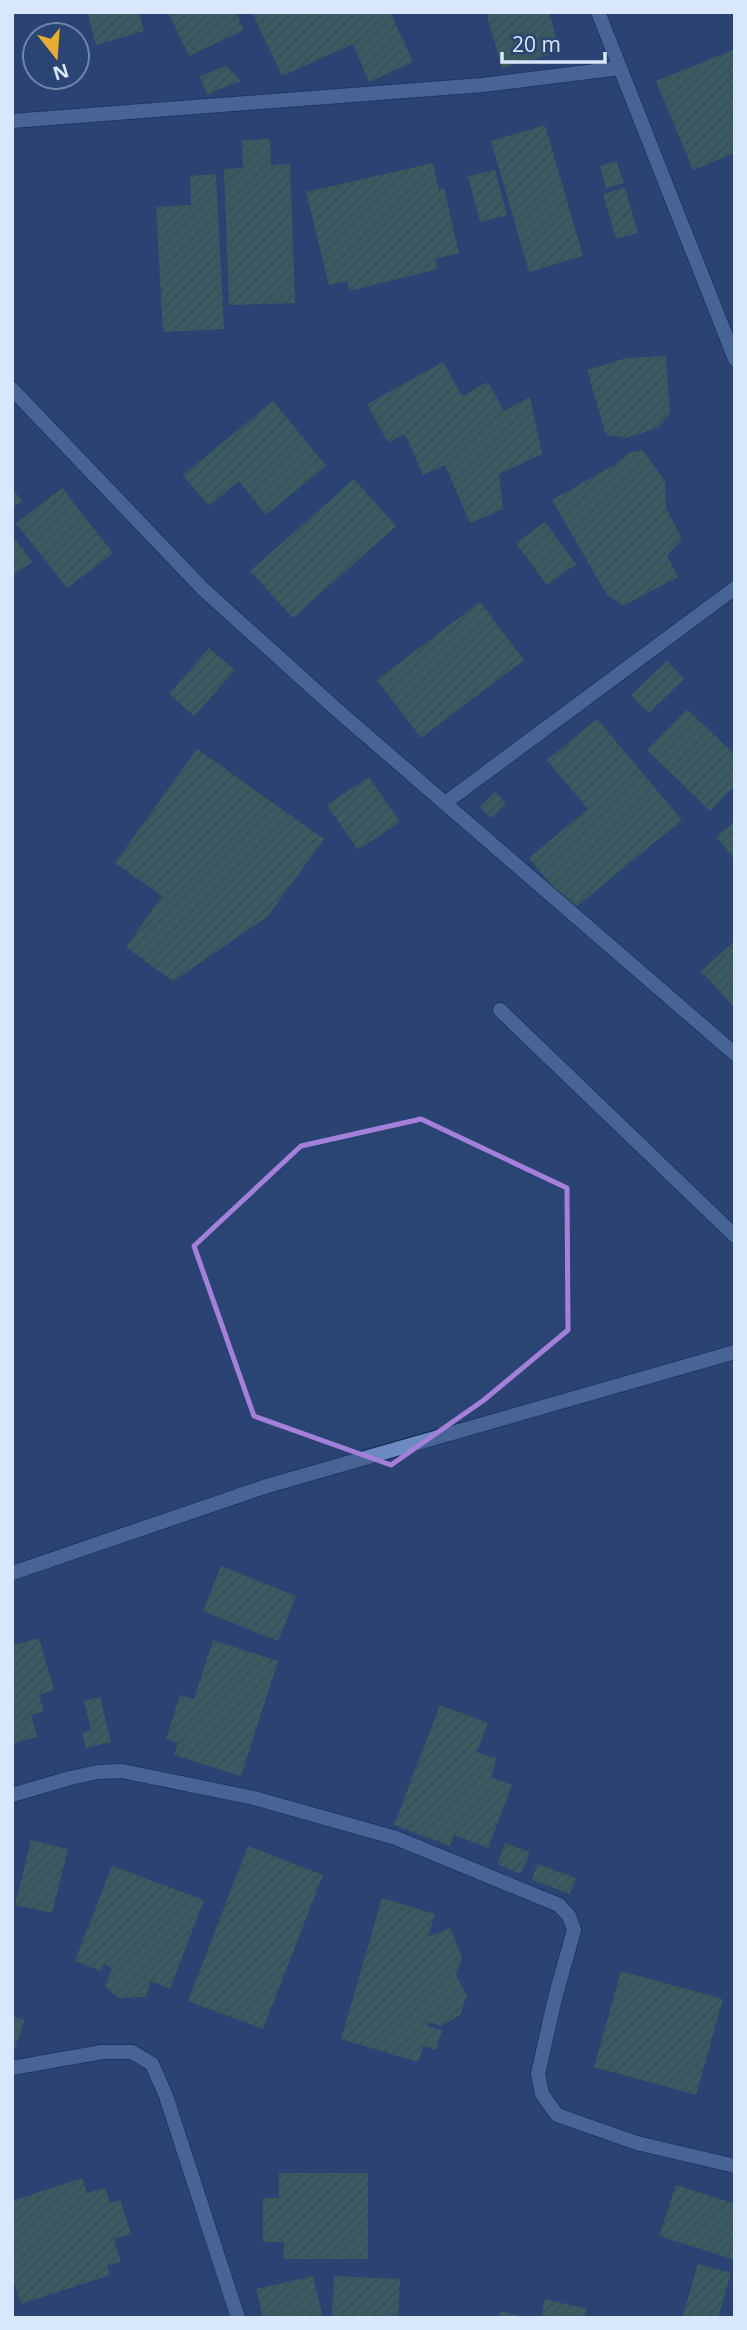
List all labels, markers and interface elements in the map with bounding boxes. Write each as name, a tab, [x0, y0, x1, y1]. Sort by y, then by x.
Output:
north arrow	[21, 21, 91, 91]
scale bar	[502, 21, 605, 65]
text: 20 m	[512, 30, 561, 58]
text: N	[50, 58, 72, 87]

